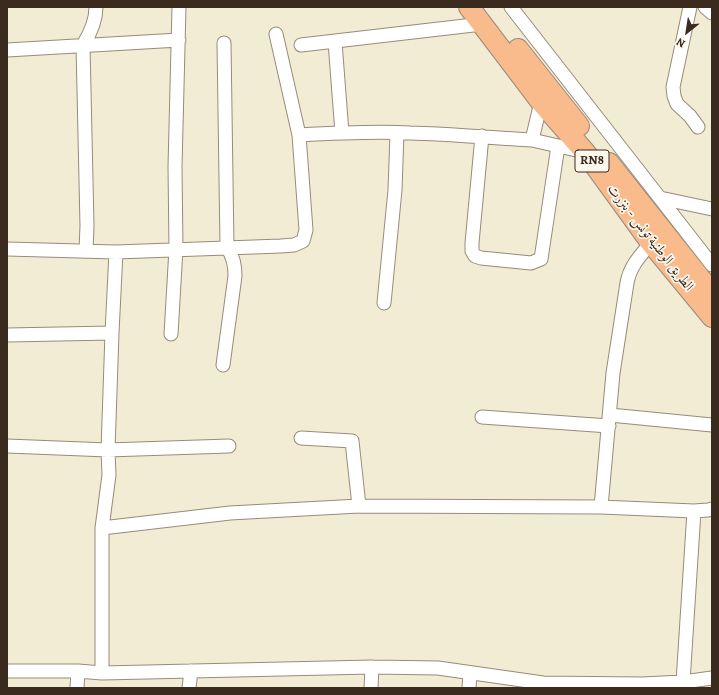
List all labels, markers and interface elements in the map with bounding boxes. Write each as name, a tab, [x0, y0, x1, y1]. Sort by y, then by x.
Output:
north arrow	[667, 12, 707, 52]
text: N	[674, 34, 688, 51]
road number: RN8	[575, 150, 609, 172]
street label: الطريق الوطنية تونس - بنزرت	[603, 181, 697, 295]

